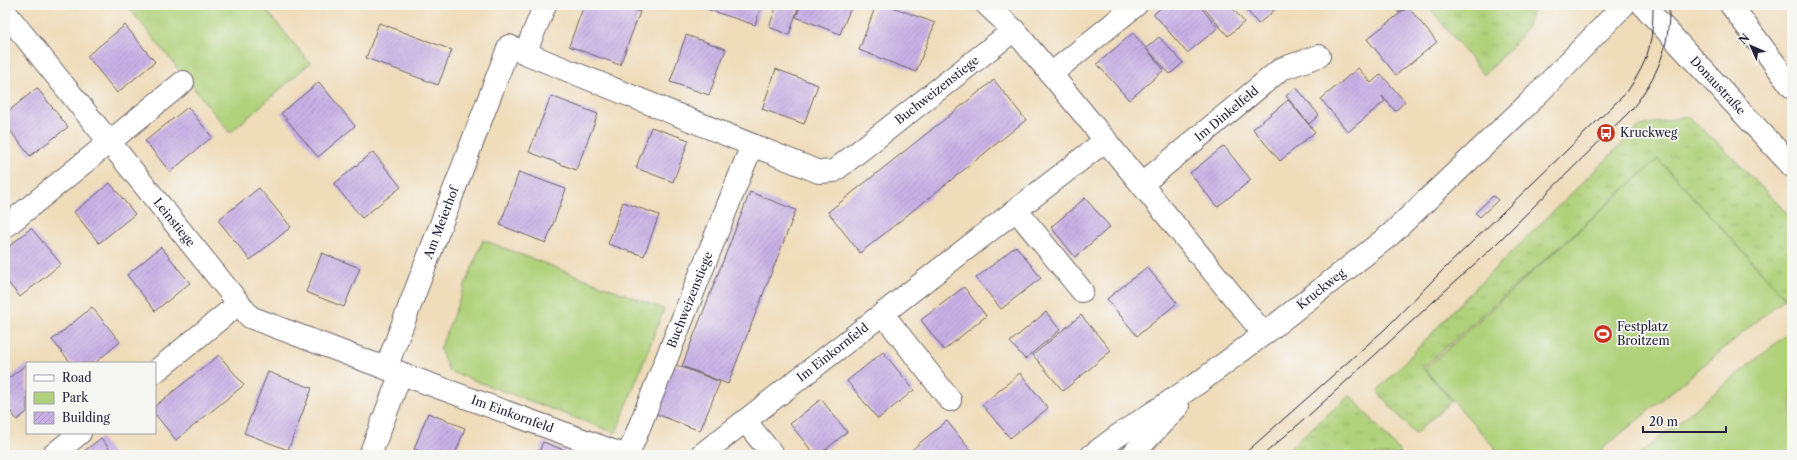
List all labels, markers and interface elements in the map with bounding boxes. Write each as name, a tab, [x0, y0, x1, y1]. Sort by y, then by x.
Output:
north arrow	[1731, 26, 1771, 66]
text: N	[1736, 30, 1753, 47]
street label: Buchweizenstiege	[892, 52, 982, 127]
street label: Donaustraße	[1687, 53, 1749, 118]
street label: Im Dinkelfeld	[1191, 82, 1262, 144]
bus stop icon: Kruckweg	[1595, 122, 1617, 144]
place label: Kruckweg	[1620, 125, 1678, 140]
street label: Am Meierhof	[420, 183, 462, 262]
street label: Leinstiege	[150, 195, 199, 250]
street label: Buchweizenstiege	[664, 249, 716, 350]
street label: Kruckweg	[1294, 265, 1349, 312]
street label: Im Einkornfeld	[794, 319, 872, 385]
place label: Festplatz Broitzem	[1617, 319, 1670, 348]
sports icon: Festplatz Broitzem	[1592, 323, 1614, 345]
legend	[26, 362, 156, 434]
text: Road	[62, 370, 92, 385]
text: Park	[62, 390, 89, 405]
street label: Im Einkornfeld	[469, 392, 556, 436]
scale bar	[1643, 408, 1726, 434]
text: Building	[62, 410, 110, 425]
text: 20 m	[1649, 414, 1678, 429]

